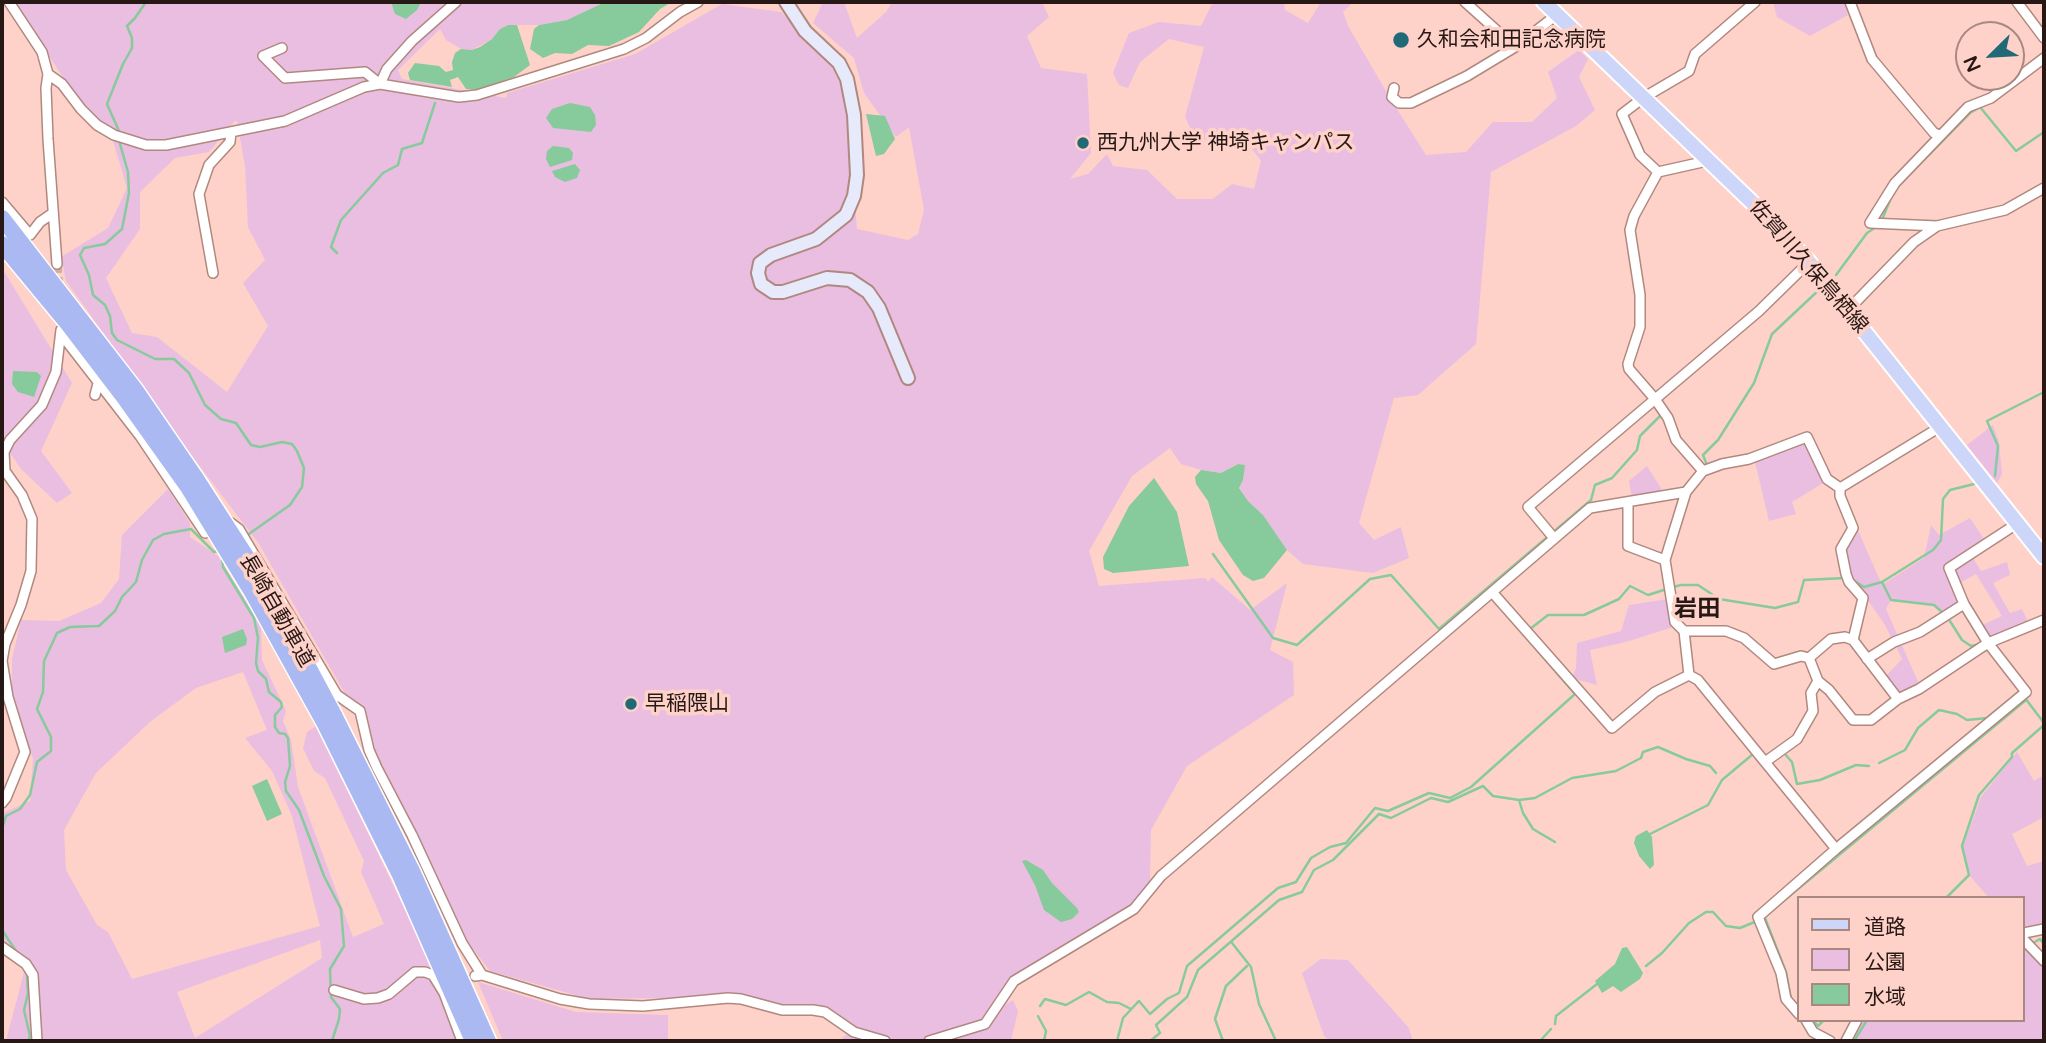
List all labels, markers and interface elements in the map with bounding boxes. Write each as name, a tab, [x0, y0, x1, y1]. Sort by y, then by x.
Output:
north arrow	[1955, 21, 2025, 91]
place label: 久和会和田記念病院	[1417, 27, 1606, 53]
marker: 久和会和田記念病院	[1391, 30, 1411, 50]
text: N	[1959, 52, 1986, 75]
place label: 西九州大学 神埼キャンパス	[1097, 130, 1354, 156]
marker: 西九州大学 神埼キャンパス	[1075, 135, 1091, 151]
street label: 佐賀川久保鳥栖線	[1743, 195, 1873, 339]
street label: 長崎自動車道	[234, 550, 318, 672]
district label: 岩田	[1674, 596, 1720, 624]
place label: 早稲隈山	[645, 691, 729, 717]
marker: 早稲隈山	[623, 696, 639, 712]
legend	[1798, 896, 2025, 1022]
text: 道路	[1864, 915, 1906, 940]
text: 公園	[1864, 950, 1906, 975]
text: 水域	[1864, 985, 1906, 1010]

